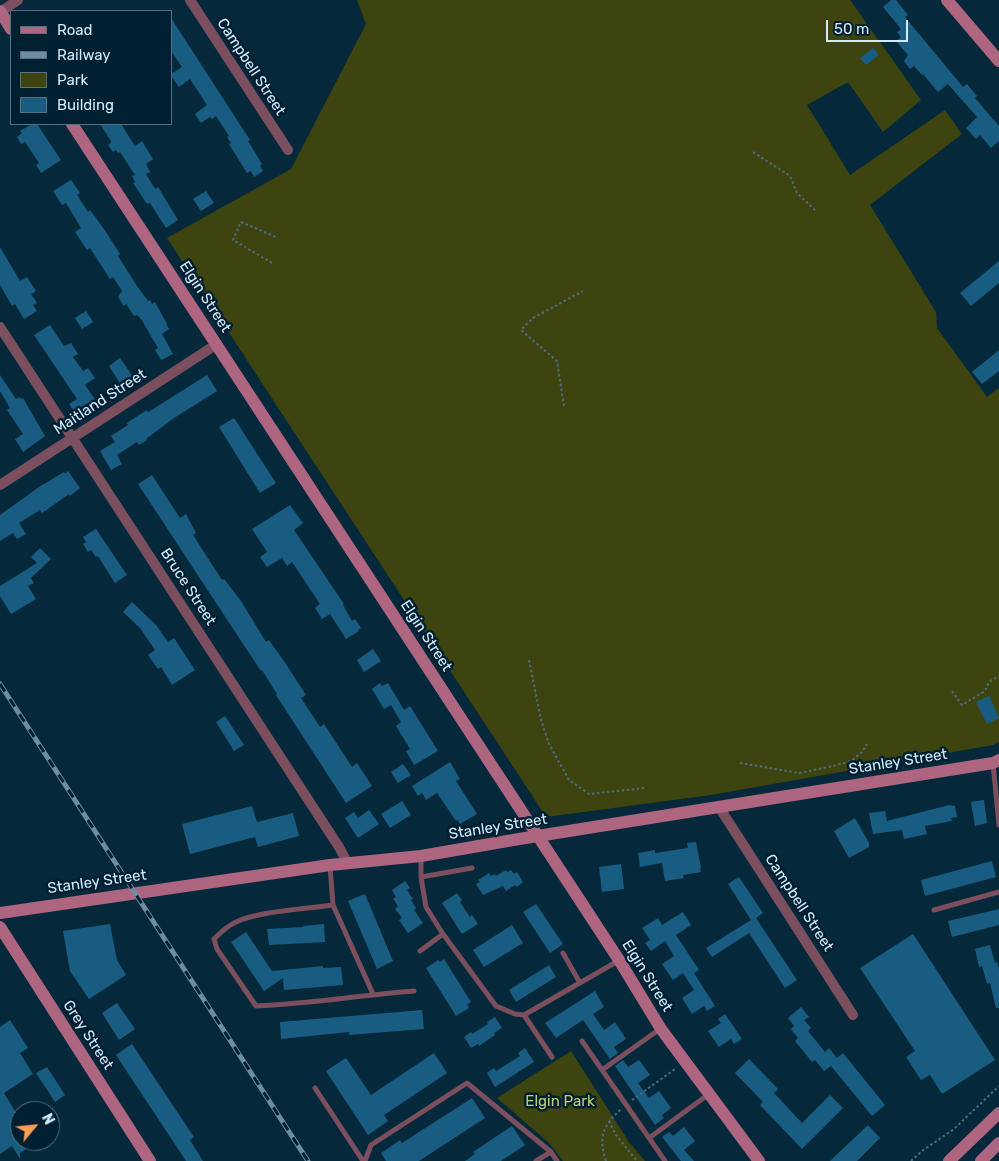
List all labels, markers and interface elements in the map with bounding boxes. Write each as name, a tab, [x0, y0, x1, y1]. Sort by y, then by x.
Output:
legend	[10, 10, 172, 125]
scale bar	[829, 10, 912, 42]
street label: Campbell Street	[213, 15, 289, 119]
text: 50 m	[834, 20, 869, 38]
text: Road	[57, 21, 93, 39]
text: Railway	[57, 46, 111, 64]
text: Park	[57, 71, 88, 89]
text: Building	[57, 96, 114, 114]
street label: Elgin Street	[175, 258, 235, 336]
street label: Maitland Street	[50, 365, 150, 439]
street label: Bruce Street	[156, 545, 220, 629]
street label: Elgin Street	[396, 597, 456, 675]
street label: Stanley Street	[847, 745, 949, 779]
street label: Stanley Street	[447, 810, 549, 844]
street label: Campbell Street	[761, 851, 837, 955]
street label: Stanley Street	[46, 866, 148, 898]
street label: Elgin Street	[618, 937, 676, 1015]
street label: Grey Street	[59, 997, 117, 1073]
park label: Elgin Park	[525, 1093, 595, 1111]
north arrow	[10, 1101, 60, 1151]
text: N	[38, 1111, 58, 1128]

